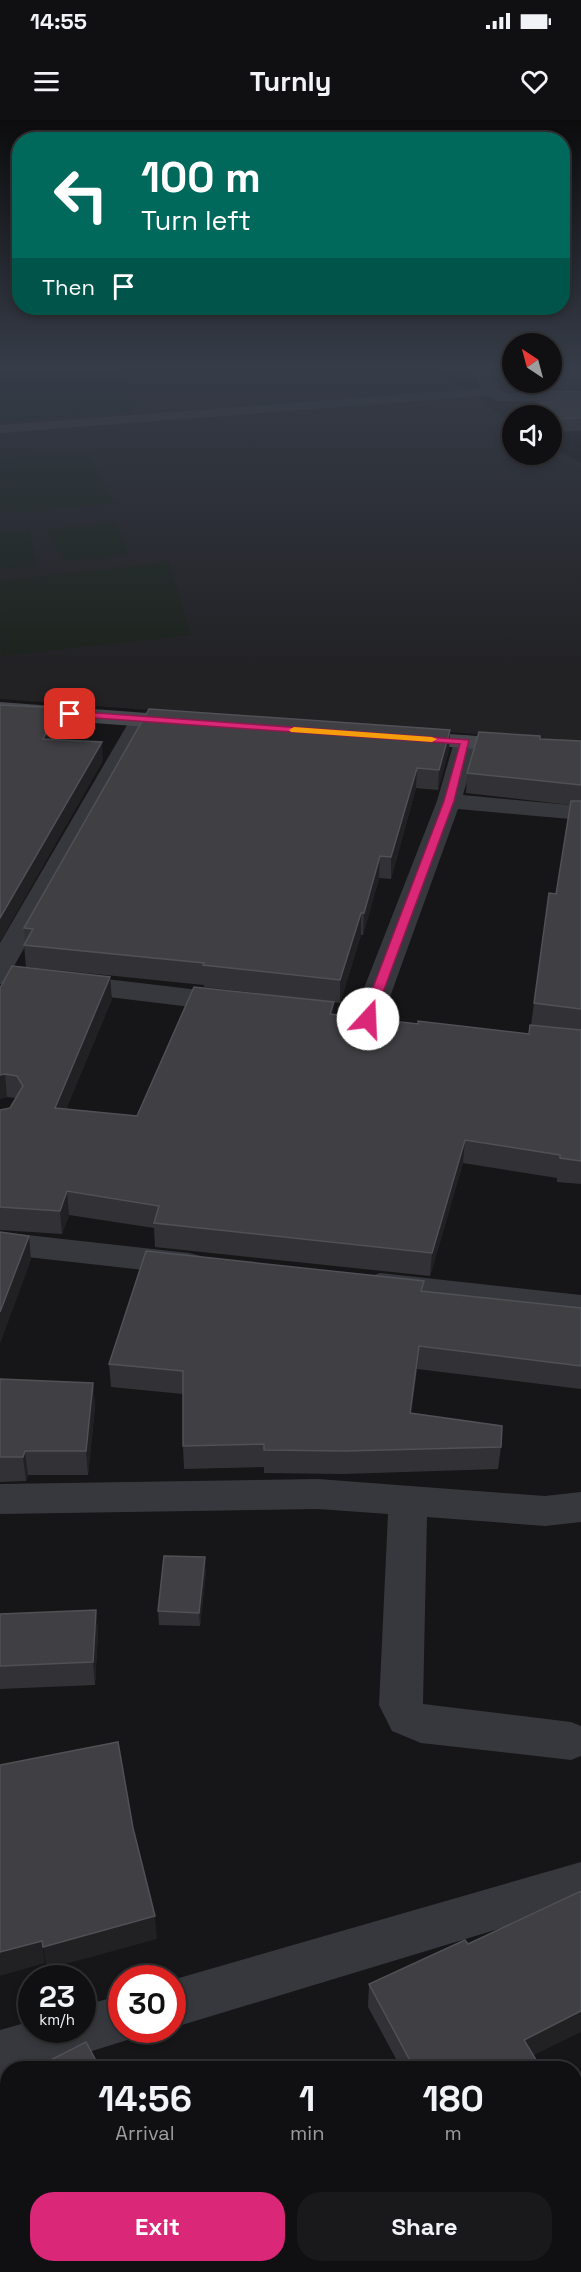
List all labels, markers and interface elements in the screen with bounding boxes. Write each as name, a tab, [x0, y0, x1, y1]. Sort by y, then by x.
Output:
text: 14:55	[30, 7, 87, 35]
text: Turnly	[250, 64, 331, 99]
icon: menu	[30, 65, 63, 98]
icon: heart	[518, 65, 551, 98]
text: 100 m	[141, 151, 261, 204]
icon: left	[42, 156, 120, 234]
text: Turn left	[141, 203, 251, 238]
icon: arrive	[107, 270, 140, 303]
text: Then	[42, 273, 95, 301]
north arrow	[502, 333, 562, 393]
map controls	[502, 333, 562, 465]
button: sound	[502, 405, 562, 465]
pin	[44, 688, 95, 739]
icon: arrive	[53, 697, 86, 730]
position arrow	[336, 987, 400, 1051]
speed limit sign: 30	[108, 1965, 186, 2043]
text: 23	[39, 1977, 75, 2016]
text: km/h	[39, 2010, 75, 2029]
text: 14:56	[98, 2076, 192, 2122]
text: 1	[299, 2076, 315, 2122]
text: 180	[423, 2076, 484, 2122]
text: Arrival	[115, 2120, 175, 2146]
text: min	[290, 2120, 324, 2146]
text: m	[445, 2120, 462, 2146]
button: Exit	[30, 2192, 285, 2261]
button: Share	[297, 2192, 552, 2261]

